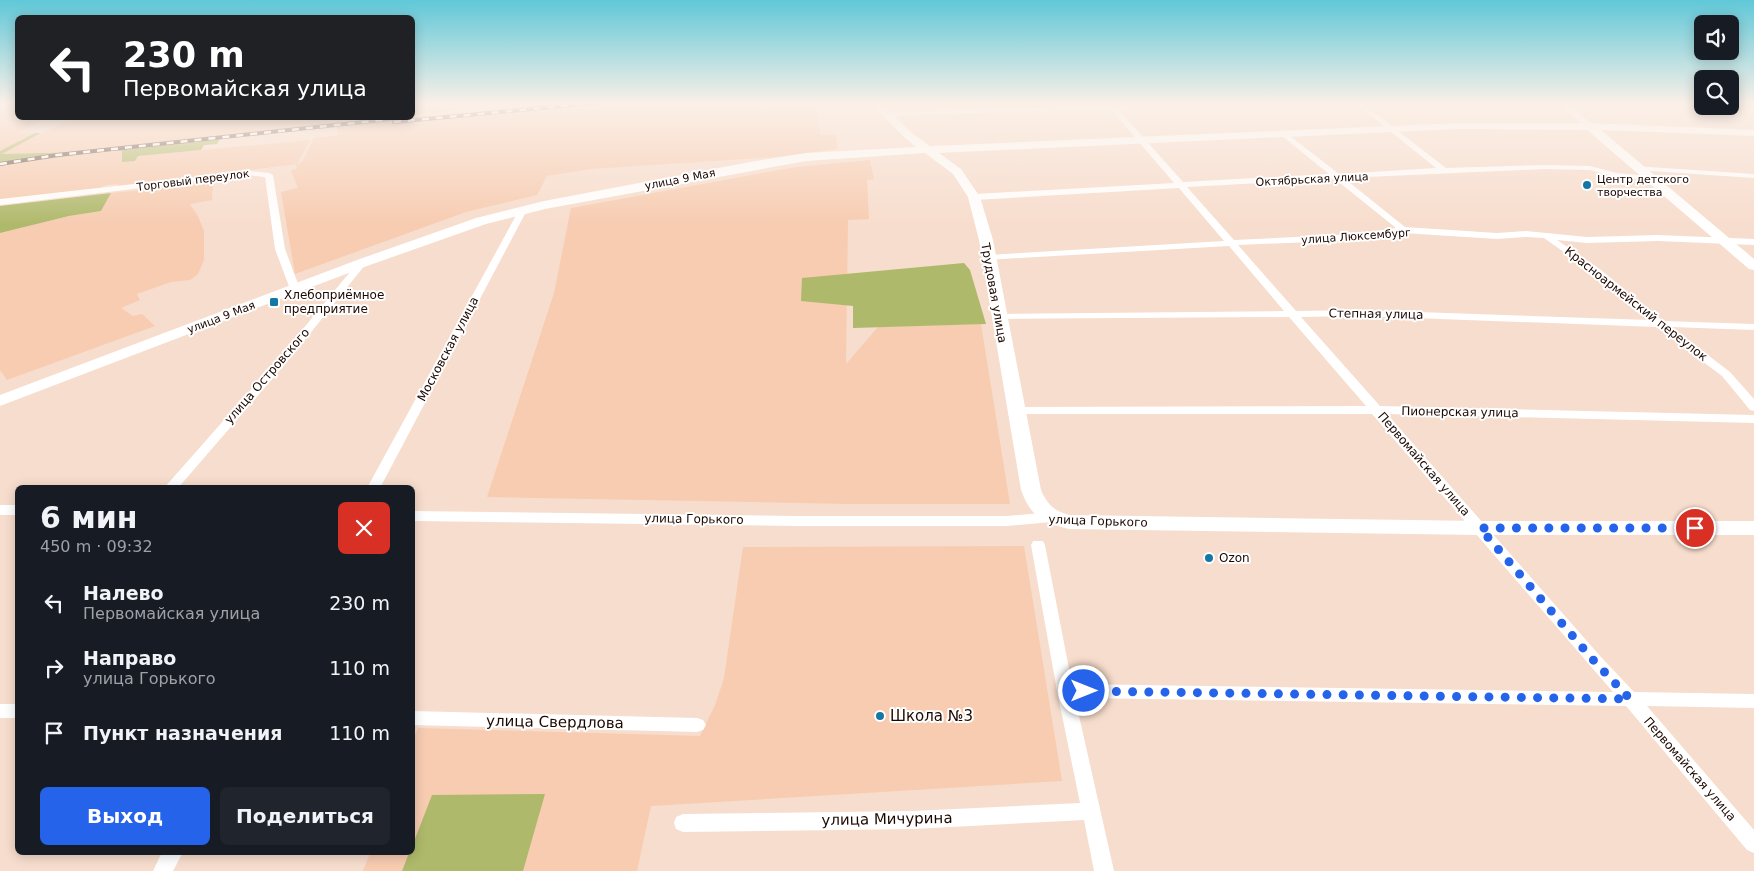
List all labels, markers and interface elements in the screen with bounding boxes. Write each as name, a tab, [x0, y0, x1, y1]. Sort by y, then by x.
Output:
map controls	[1694, 15, 1739, 115]
button: sound	[1694, 15, 1739, 60]
icon: left	[40, 35, 105, 100]
text: 230 m	[123, 35, 245, 75]
button: search	[1694, 70, 1739, 115]
text: Первомайская улица	[123, 76, 367, 101]
street label: улица 9 Мая	[644, 166, 717, 193]
street label: Торговый переулок	[135, 167, 250, 194]
street label: Октябрьская улица	[1255, 170, 1369, 189]
place label: Центр детского творчества	[1597, 173, 1689, 199]
marker: Центр детского творчества	[1581, 179, 1593, 191]
street label: улица Люксембург	[1301, 226, 1411, 247]
street label: Трудовая улица	[978, 241, 1010, 344]
street label: Красноармейский переулок	[1562, 244, 1710, 364]
place label: Хлебоприёмное предприятие	[284, 288, 384, 316]
street label: Московская улица	[415, 294, 481, 404]
marker: Хлебоприёмное предприятие	[268, 296, 280, 308]
street label: улица 9 Мая	[185, 299, 257, 336]
street label: Степная улица	[1328, 306, 1424, 322]
street label: улица Островского	[222, 325, 312, 427]
street label: Пионерская улица	[1401, 404, 1519, 420]
street label: Первомайская улица	[1375, 409, 1473, 519]
text: 6 мин	[40, 500, 138, 535]
button: close	[338, 502, 390, 554]
pin	[1674, 507, 1716, 549]
street label: улица Горького	[644, 511, 744, 527]
street label: улица Горького	[1048, 512, 1148, 530]
icon: arrive	[1681, 514, 1709, 542]
text: 450 m · 09:32	[40, 537, 153, 556]
place label: Ozon	[1219, 551, 1250, 565]
marker: Ozon	[1203, 552, 1215, 564]
text: Налево	[83, 582, 164, 604]
icon: left	[40, 589, 68, 617]
text: 230 m	[329, 592, 390, 614]
text: Первомайская улица	[83, 604, 260, 623]
text: Направо	[83, 647, 176, 669]
icon: right	[40, 654, 68, 682]
text: 110 m	[329, 657, 390, 679]
position arrow	[1057, 664, 1109, 716]
text: улица Горького	[83, 669, 216, 688]
place label: Школа №3	[890, 707, 973, 725]
marker: Школа №3	[874, 710, 886, 722]
street label: улица Свердлова	[486, 712, 624, 732]
street label: Первомайская улица	[1641, 714, 1739, 824]
icon: arrive	[40, 719, 68, 747]
text: Пункт назначения	[83, 722, 282, 744]
text: 110 m	[329, 722, 390, 744]
button: Выход	[40, 787, 210, 845]
button: Поделиться	[220, 787, 390, 845]
street label: улица Мичурина	[821, 809, 953, 829]

